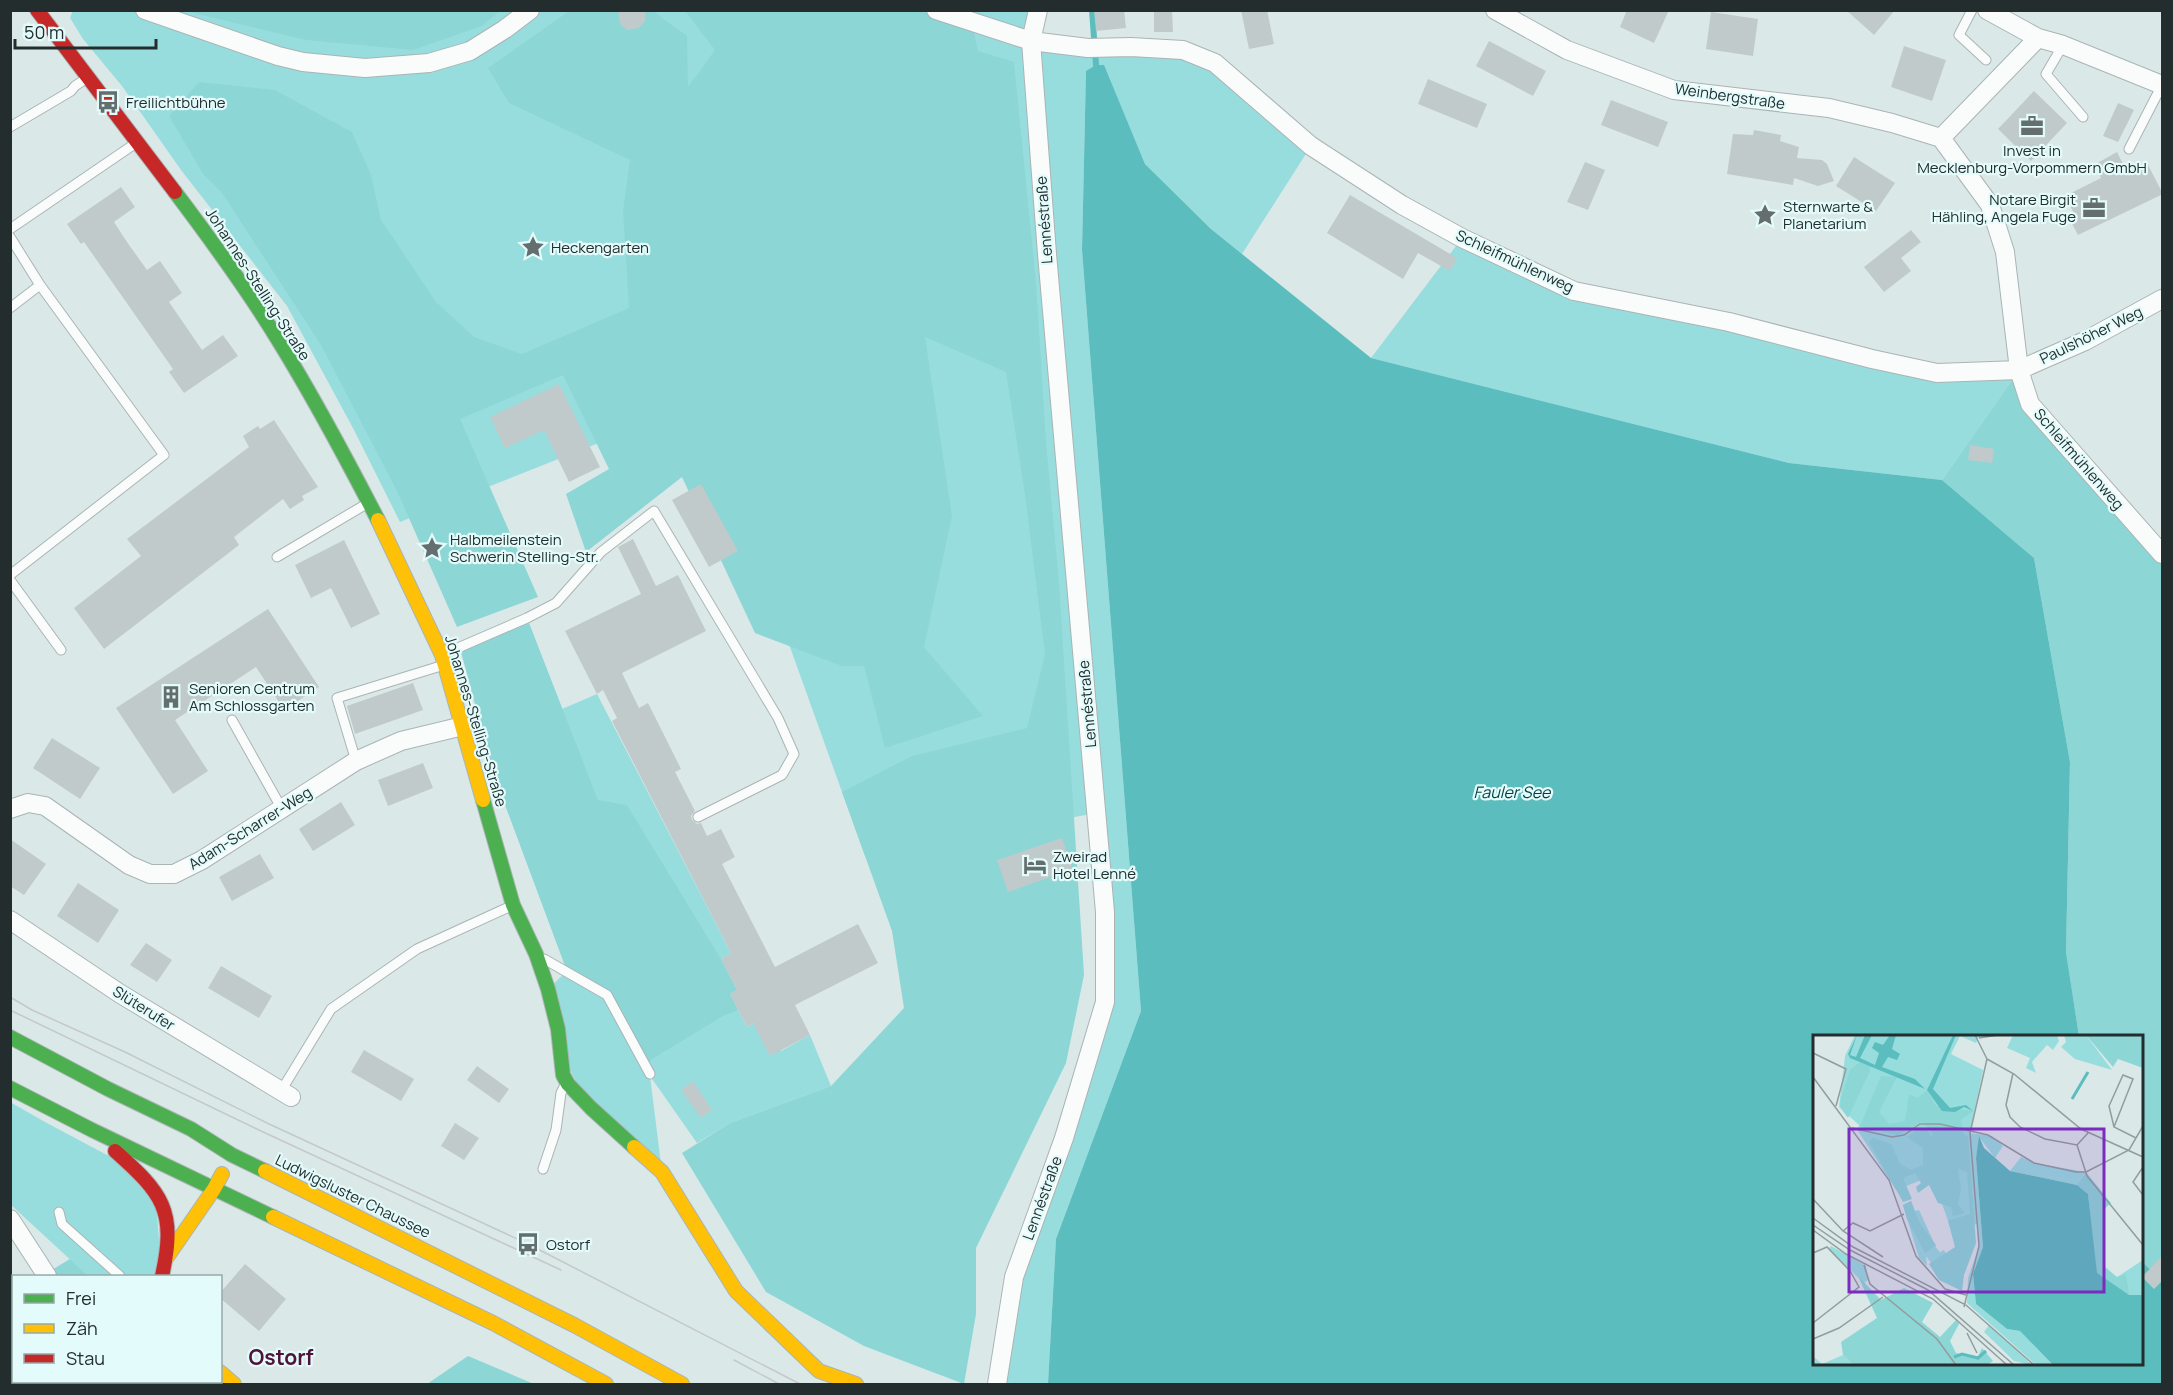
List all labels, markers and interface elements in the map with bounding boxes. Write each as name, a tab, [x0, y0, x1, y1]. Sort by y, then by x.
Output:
scale bar	[15, 12, 156, 50]
text: 50 m	[24, 20, 64, 44]
street label: Weinbergstraße	[1674, 78, 1787, 114]
bus stop icon: Freilichtbühne	[95, 89, 121, 115]
place label: Freilichtbühne	[126, 92, 226, 113]
office icon: Invest in Mecklenburg-Vorpommern GmbH	[2019, 113, 2045, 139]
place label: Invest in Mecklenburg-Vorpommern GmbH	[1917, 140, 2147, 178]
street label: Lennéstraße	[1030, 175, 1058, 265]
place label: Notare Birgit Hähling, Angela Fuge	[1932, 189, 2076, 227]
office icon: Notare Birgit Hähling, Angela Fuge	[2081, 195, 2107, 221]
place label: Sternwarte & Planetarium	[1783, 196, 1873, 234]
place icon: Sternwarte & Planetarium	[1752, 202, 1778, 228]
street label: Johannes-Stelling-Straße	[201, 203, 316, 365]
street label: Schleifmühlenweg	[1453, 224, 1577, 298]
place icon: Heckengarten	[520, 234, 546, 260]
place label: Heckengarten	[551, 237, 649, 258]
street label: Paulshöher Weg	[2036, 301, 2146, 369]
street label: Schleifmühlenweg	[2029, 404, 2129, 514]
place label: Halbmeilenstein Schwerin Stelling-Str.	[450, 529, 599, 567]
place icon: Halbmeilenstein Schwerin Stelling-Str.	[419, 535, 445, 561]
street label: Johannes-Stelling-Straße	[440, 633, 512, 810]
street label: Lennéstraße	[1073, 659, 1101, 749]
place label: Senioren Centrum Am Schlossgarten	[189, 678, 315, 716]
building icon: Senioren Centrum Am Schlossgarten	[158, 684, 184, 710]
water label: Fauler See	[1474, 781, 1552, 803]
street label: Adam-Scharrer-Weg	[184, 782, 316, 874]
place label: Zweirad Hotel Lenné	[1053, 846, 1136, 884]
hotel icon: Zweirad Hotel Lenné	[1022, 852, 1048, 878]
street label: Slüterufer	[109, 981, 180, 1036]
inset map	[1813, 1035, 2143, 1365]
street label: Ludwigsluster Chaussee	[272, 1149, 434, 1243]
street label: Lennéstraße	[1017, 1153, 1067, 1243]
bus stop icon: Ostorf	[515, 1231, 541, 1257]
place label: Ostorf	[546, 1234, 591, 1255]
legend	[12, 1275, 222, 1383]
text: Frei	[66, 1286, 96, 1310]
text: Zäh	[66, 1316, 98, 1340]
district label: Ostorf	[249, 1343, 314, 1371]
text: Stau	[66, 1346, 105, 1370]

